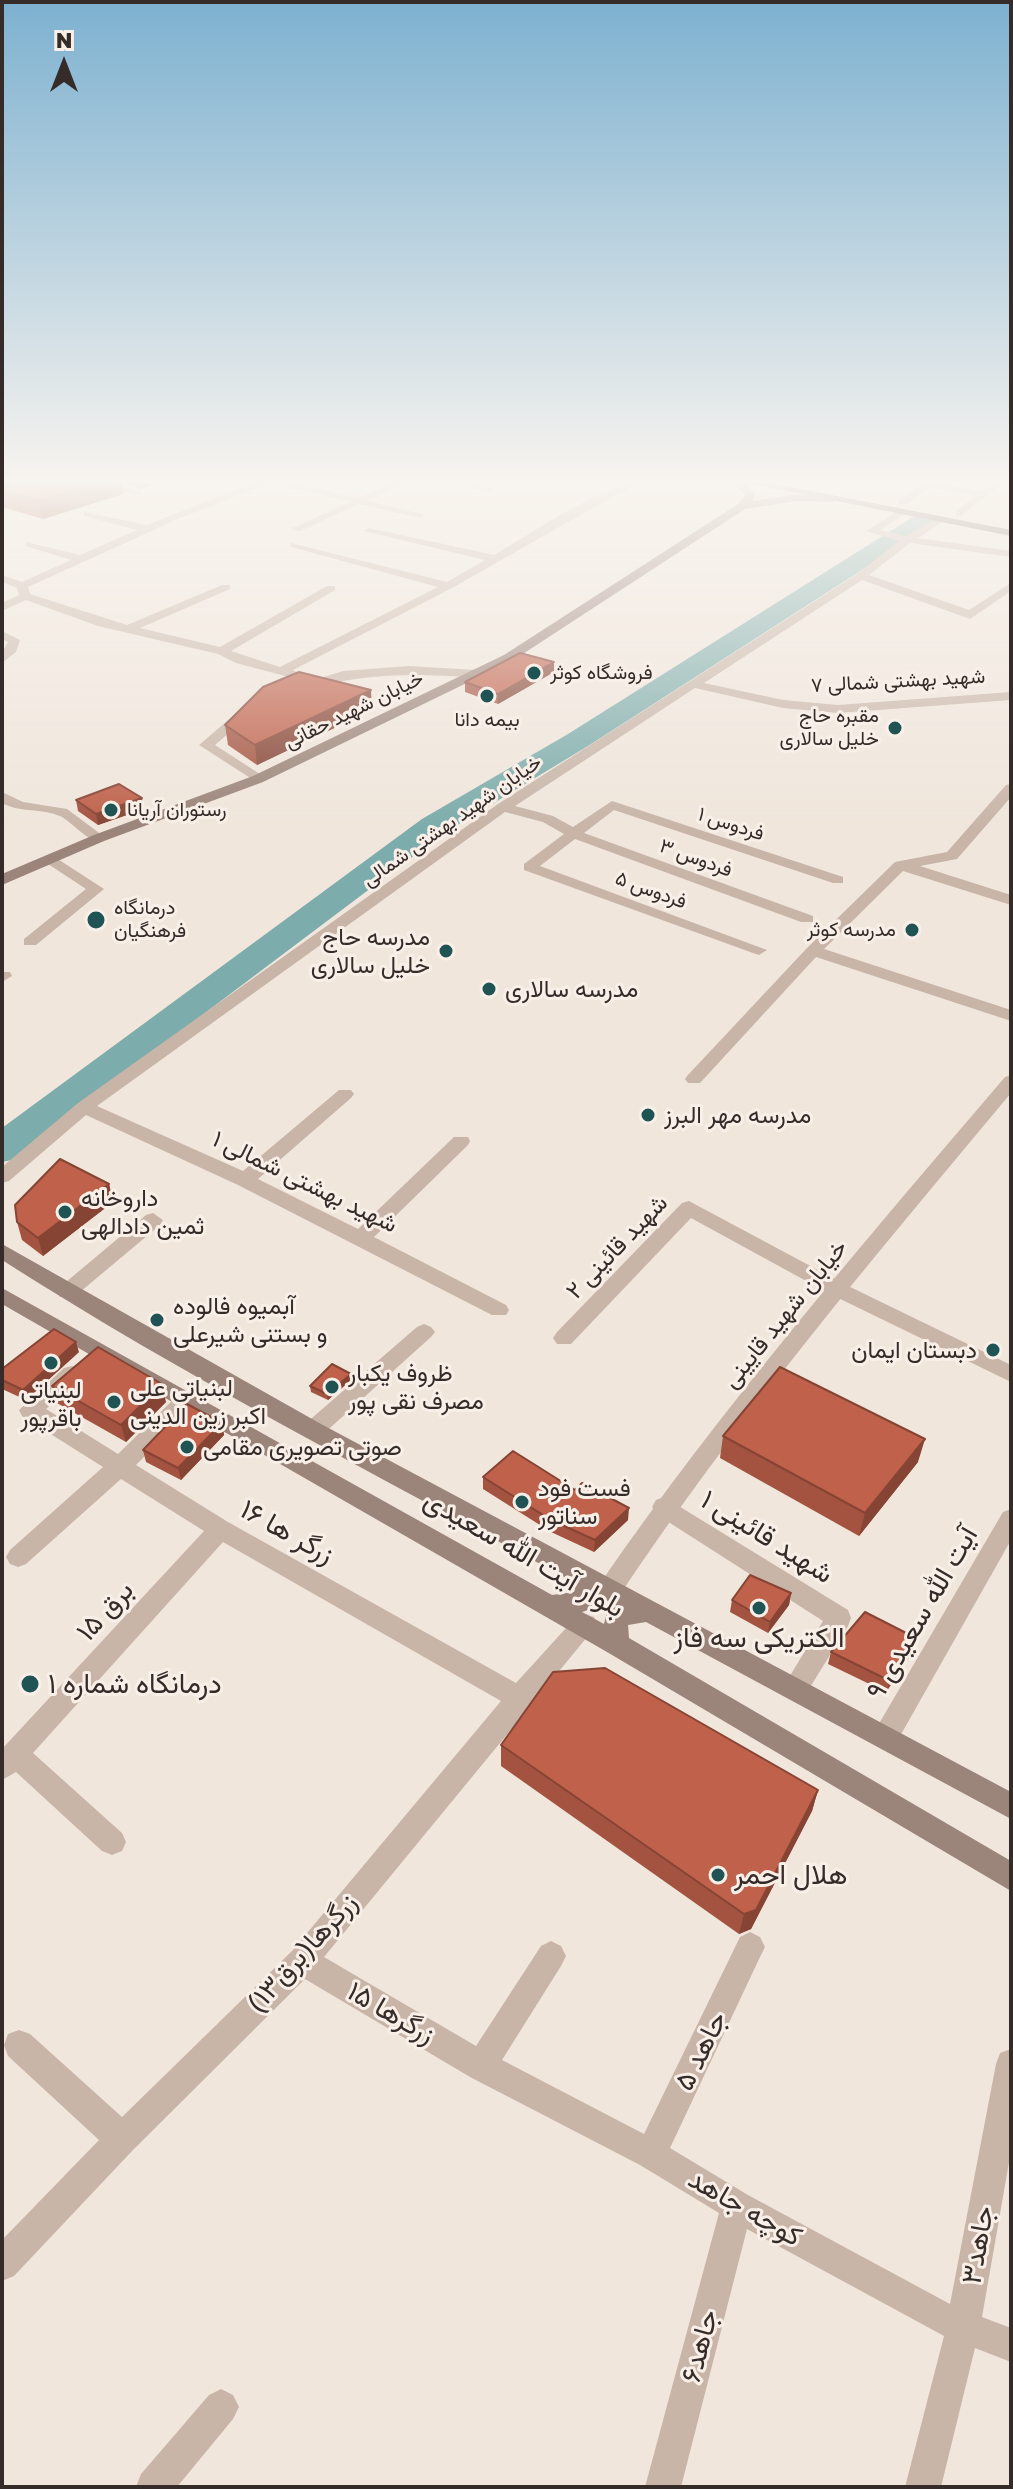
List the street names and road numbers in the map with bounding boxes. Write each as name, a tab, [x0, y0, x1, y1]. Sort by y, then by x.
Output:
street label: شهید بهشتی شمالی ۷	[810, 664, 986, 698]
street label: خیابان شهید حقانی	[281, 666, 427, 754]
street label: خیابان شهید بهشتی شمالی	[358, 750, 546, 892]
street label: فردوس ۱	[695, 802, 767, 846]
street label: فردوس ۳	[656, 834, 736, 882]
street label: فردوس ۵	[612, 866, 690, 914]
street label: شهید بهشتی شمالی ۱	[208, 1125, 402, 1239]
street label: شهید قائینی ۲	[560, 1189, 674, 1305]
street label: خیابان شهید قایینی	[716, 1234, 854, 1394]
street label: بلوار آیت الله سعیدی	[418, 1483, 630, 1625]
street label: شهید قائینی ۱	[695, 1483, 839, 1591]
street label: زرگر ها ۱۶	[234, 1493, 340, 1571]
street label: آیت الله سعیدی ۹	[859, 1521, 985, 1705]
street label: برق ۱۵	[69, 1574, 141, 1648]
street label: زرگرها(برق۱۳)	[240, 1886, 364, 2020]
street label: زرگرها ۱۵	[341, 1975, 441, 2051]
street label: جاهد ۵	[668, 2006, 734, 2096]
street label: کوچه جاهد	[682, 2162, 808, 2254]
street label: جاهد۳	[955, 2203, 1001, 2287]
street label: جاهد۶	[674, 2306, 726, 2386]

